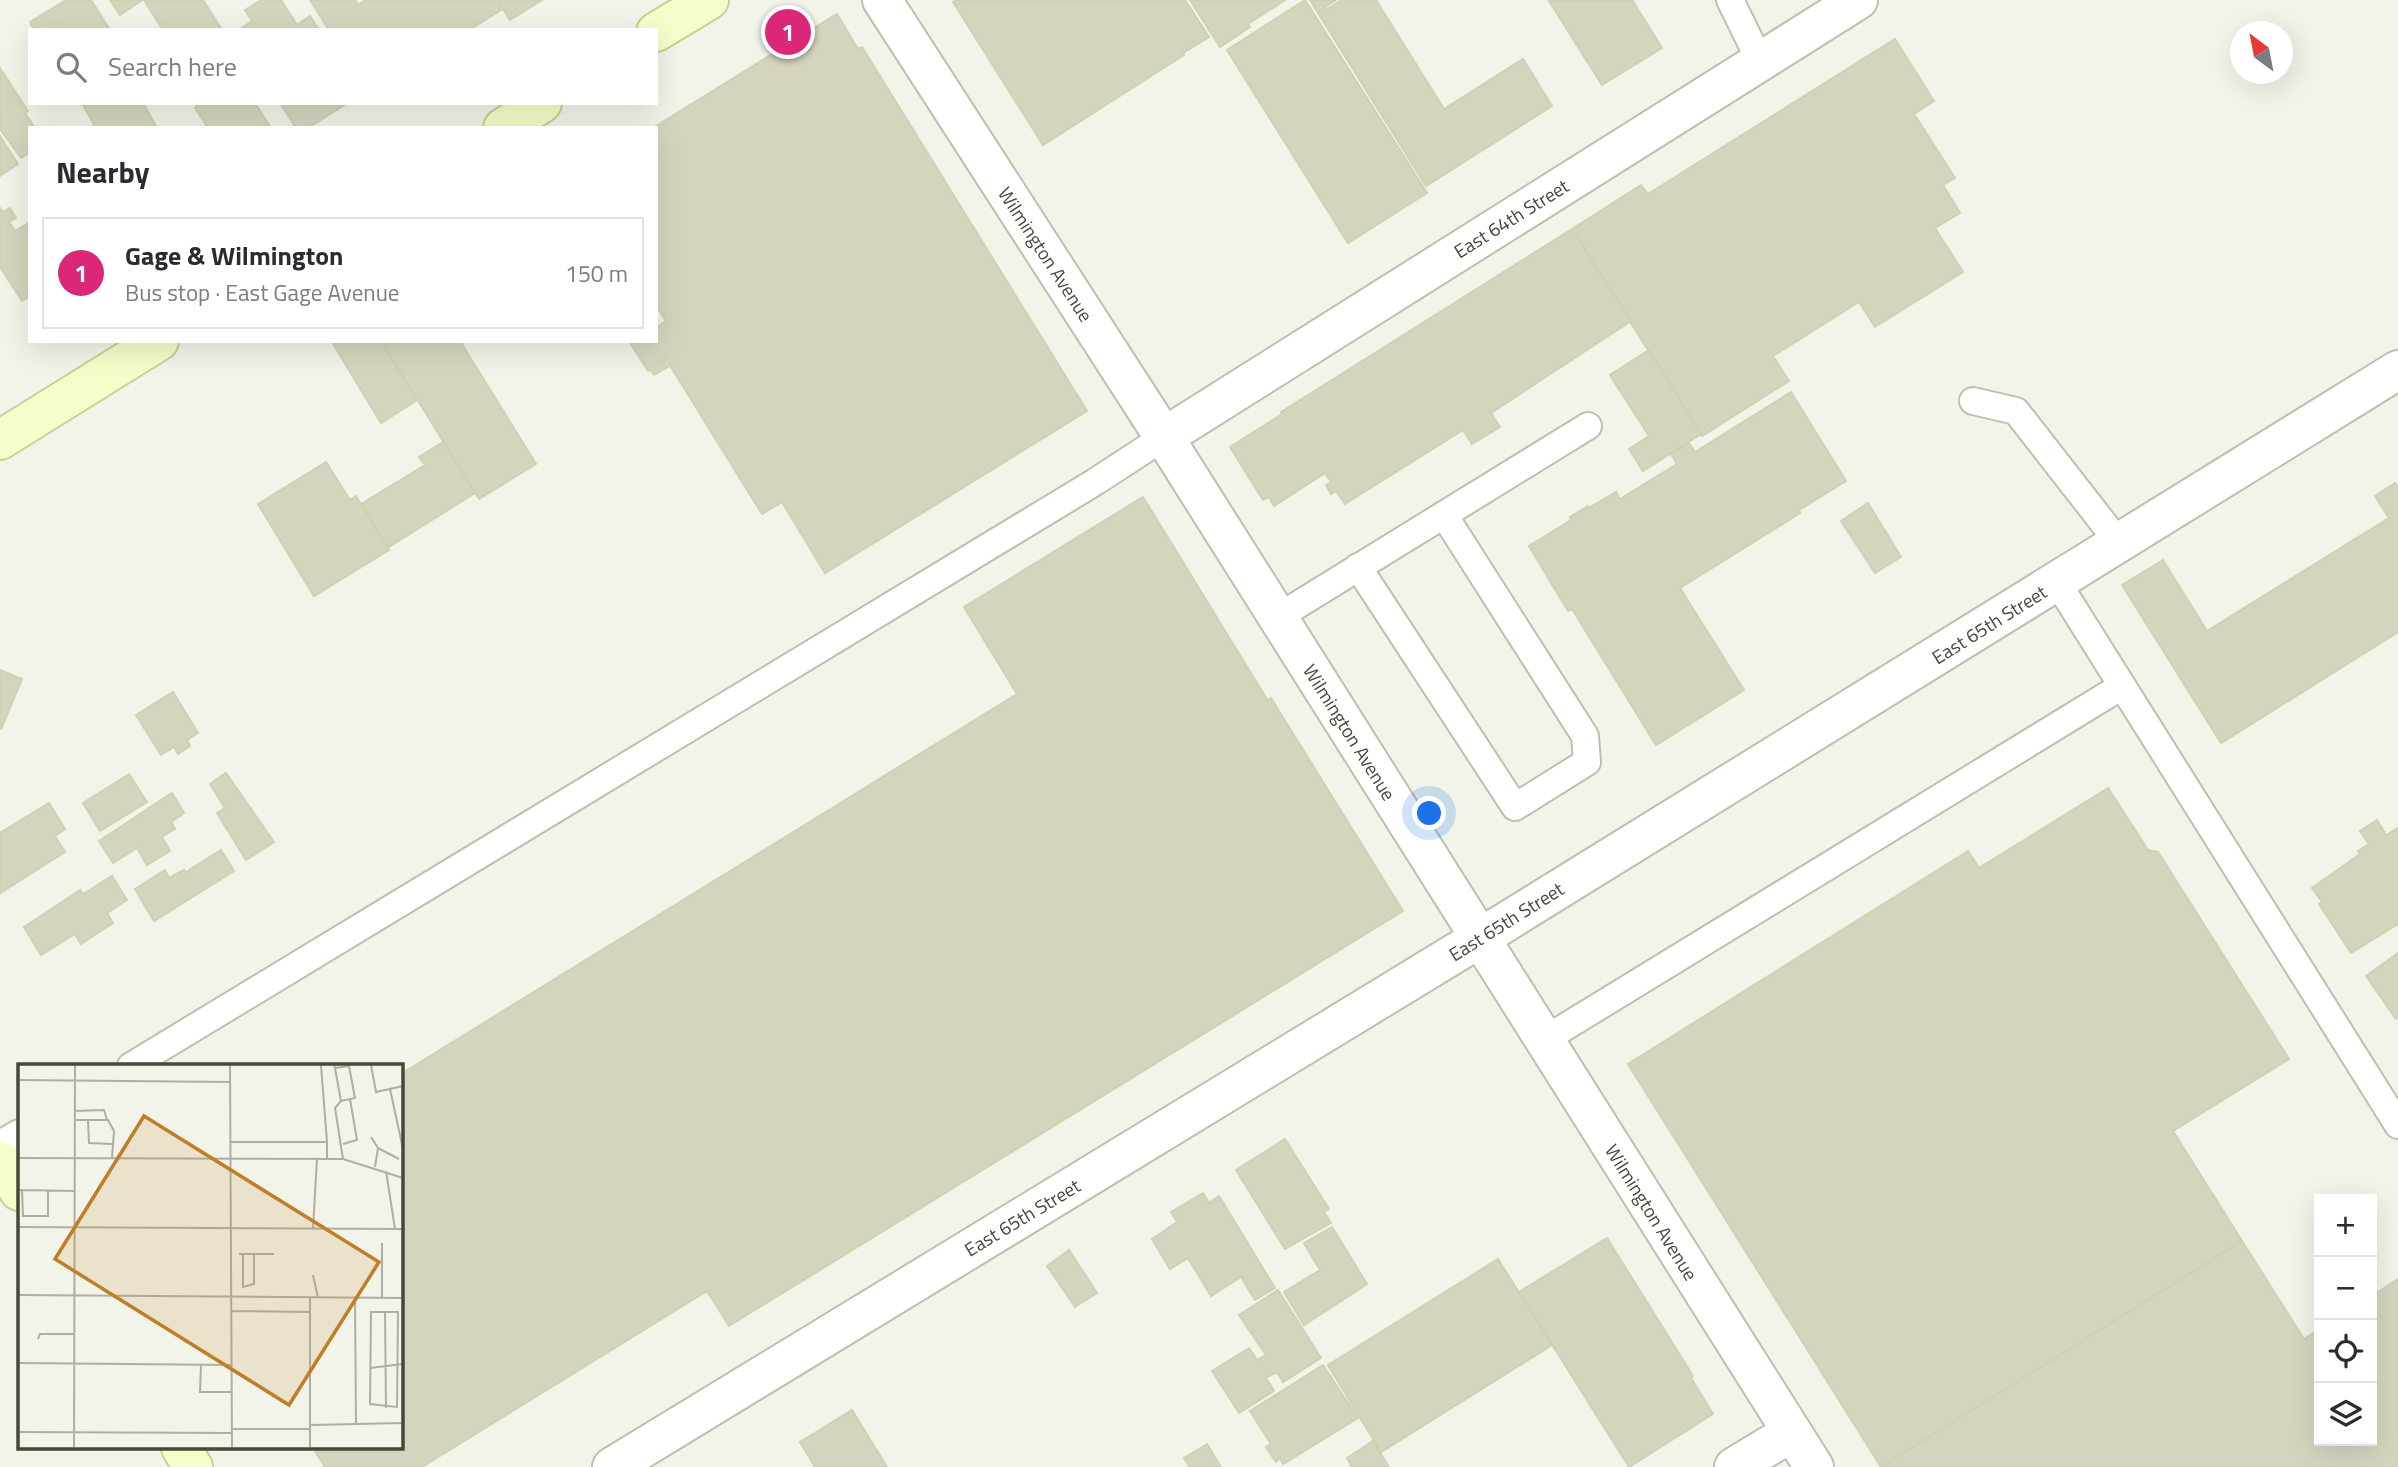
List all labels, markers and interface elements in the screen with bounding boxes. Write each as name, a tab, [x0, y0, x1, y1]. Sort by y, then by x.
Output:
pin: 1	[765, 6, 811, 58]
north arrow	[2230, 21, 2293, 84]
search box	[28, 28, 658, 105]
text: Search here	[108, 47, 237, 86]
icon: search	[52, 48, 90, 86]
text: Nearby	[56, 149, 149, 195]
street label: East 64th Street	[1448, 171, 1575, 265]
street label: Wilmington Avenue	[991, 181, 1101, 327]
text: Gage & Wilmington	[125, 236, 343, 275]
text: 1	[75, 256, 87, 291]
text: 150 m	[565, 256, 628, 291]
text: Bus stop · East Gage Avenue	[125, 275, 399, 310]
street label: East 65th Street	[1926, 577, 2053, 671]
street label: Wilmington Avenue	[1296, 658, 1404, 806]
your location	[1412, 796, 1446, 830]
street label: East 65th Street	[1443, 874, 1570, 968]
inset map	[18, 1064, 402, 1450]
street label: Wilmington Avenue	[1598, 1138, 1706, 1286]
street label: East 65th Street	[958, 1171, 1086, 1263]
map controls	[2314, 1194, 2377, 1446]
button: +	[2314, 1194, 2377, 1257]
button: −	[2314, 1257, 2377, 1320]
button: locate	[2314, 1320, 2377, 1383]
button: layers	[2314, 1383, 2377, 1446]

